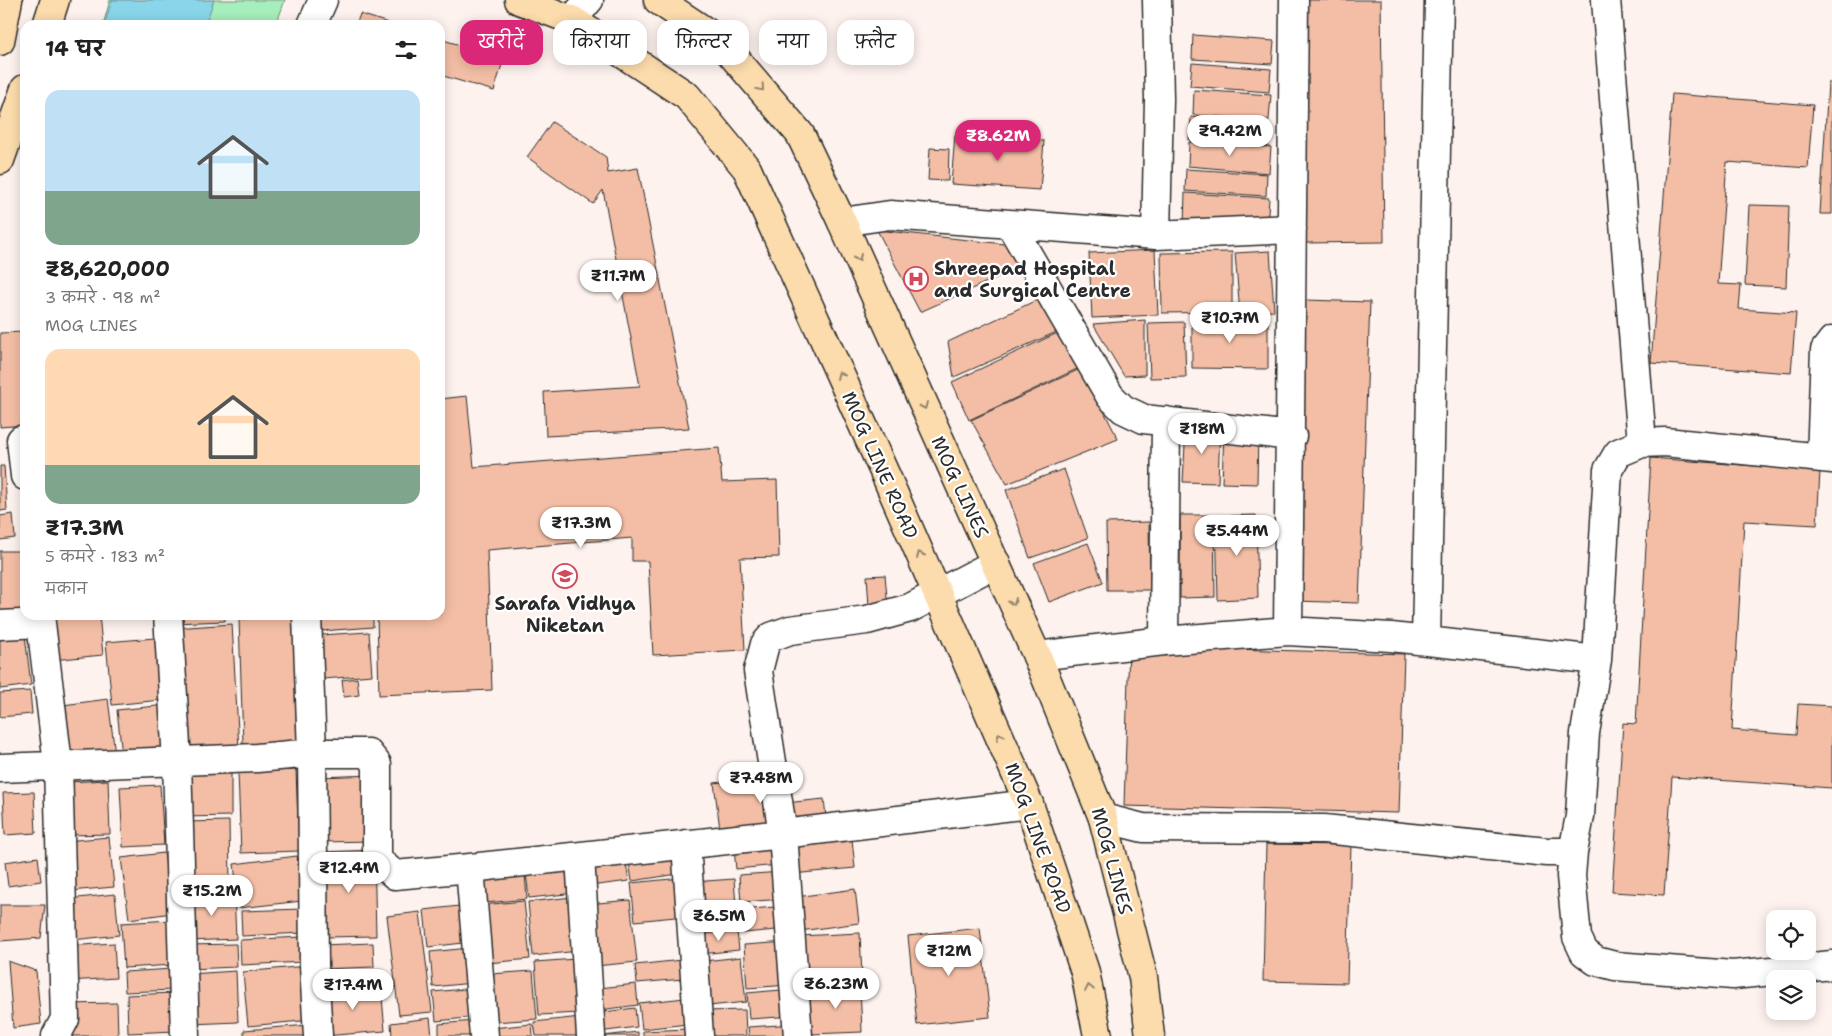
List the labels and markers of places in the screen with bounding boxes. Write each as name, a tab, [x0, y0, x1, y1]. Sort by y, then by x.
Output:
pin: ₹9.42M	[1189, 114, 1271, 157]
pin: ₹8.62M	[957, 120, 1039, 162]
place label: Shreepad Hospital and Surgical Centre	[934, 256, 1131, 303]
pin: ₹11.7M	[577, 260, 659, 302]
hospital icon: Shreepad Hospital and Surgical Centre	[903, 266, 929, 292]
pin: ₹10.7M	[1189, 302, 1271, 344]
pin: ₹18M	[1172, 412, 1232, 455]
pin: ₹17.3M	[540, 506, 622, 549]
pin: ₹5.44M	[1196, 514, 1278, 557]
school or university icon: Sarafa Vidhya Niketan	[552, 563, 578, 589]
place label: Sarafa Vidhya Niketan	[495, 591, 635, 638]
pin: ₹7.48M	[720, 762, 802, 804]
pin: ₹12.4M	[308, 852, 390, 894]
pin: ₹15.2M	[171, 874, 253, 917]
pin: ₹6.5M	[684, 900, 754, 942]
pin: ₹12M	[919, 934, 979, 977]
pin: ₹17.4M	[312, 968, 394, 1011]
pin: ₹6.23M	[795, 968, 877, 1010]

